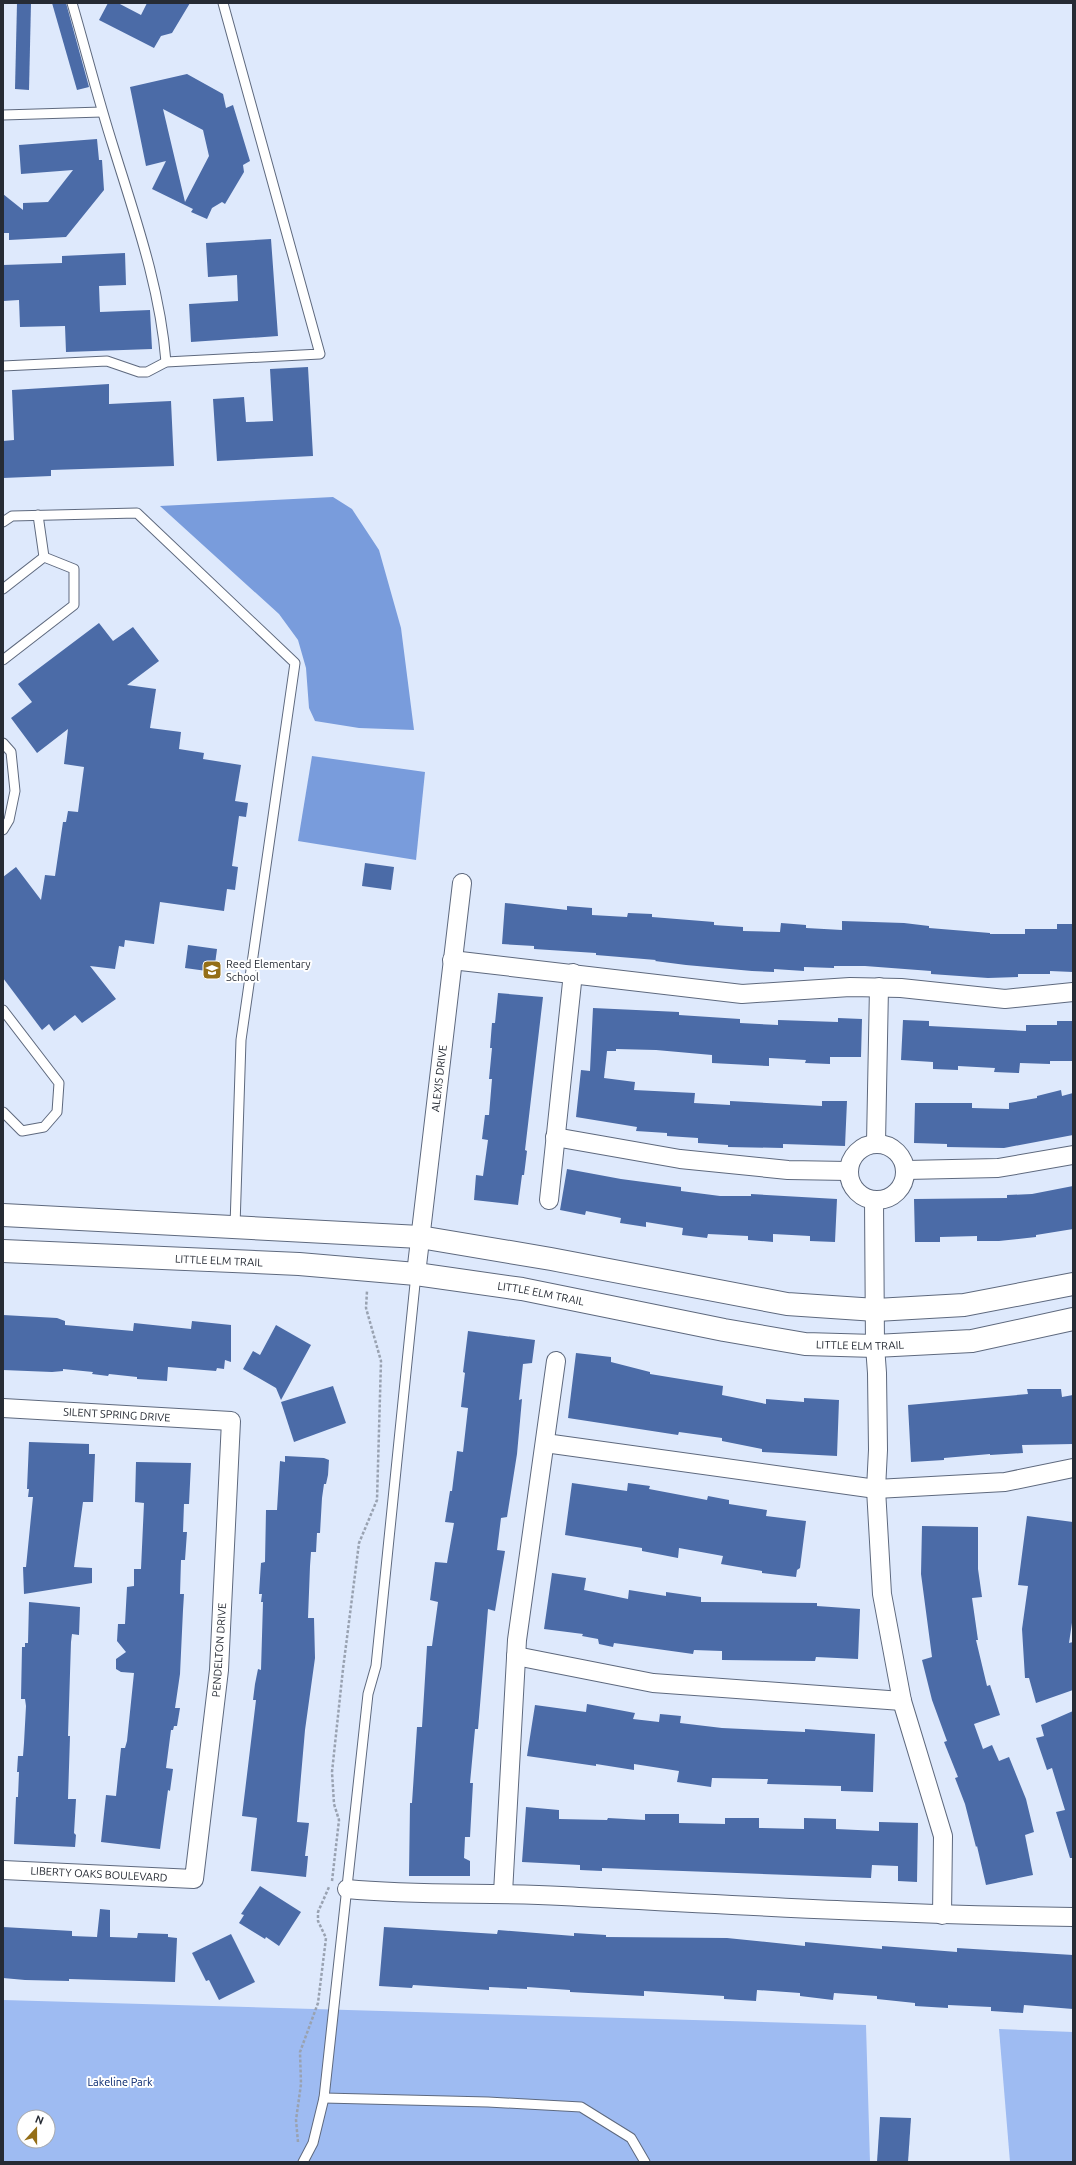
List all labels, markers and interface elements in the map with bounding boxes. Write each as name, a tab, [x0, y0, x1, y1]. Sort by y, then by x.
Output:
place label: Reed Elementary School	[226, 958, 311, 983]
school or university icon: Reed Elementary School	[201, 959, 223, 981]
street label: ALEXIS DRIVE	[429, 1044, 449, 1113]
street label: LITTLE ELM TRAIL	[175, 1253, 263, 1268]
street label: LITTLE ELM TRAIL	[497, 1280, 586, 1308]
street label: LITTLE ELM TRAIL	[816, 1338, 905, 1352]
street label: SILENT SPRING DRIVE	[63, 1405, 171, 1424]
street label: PENDELTON DRIVE	[210, 1602, 228, 1698]
street label: LIBERTY OAKS BOULEVARD	[30, 1864, 168, 1884]
park label: Lakeline Park	[88, 2076, 153, 2088]
north arrow	[16, 2109, 56, 2149]
text: N	[34, 2113, 46, 2127]

